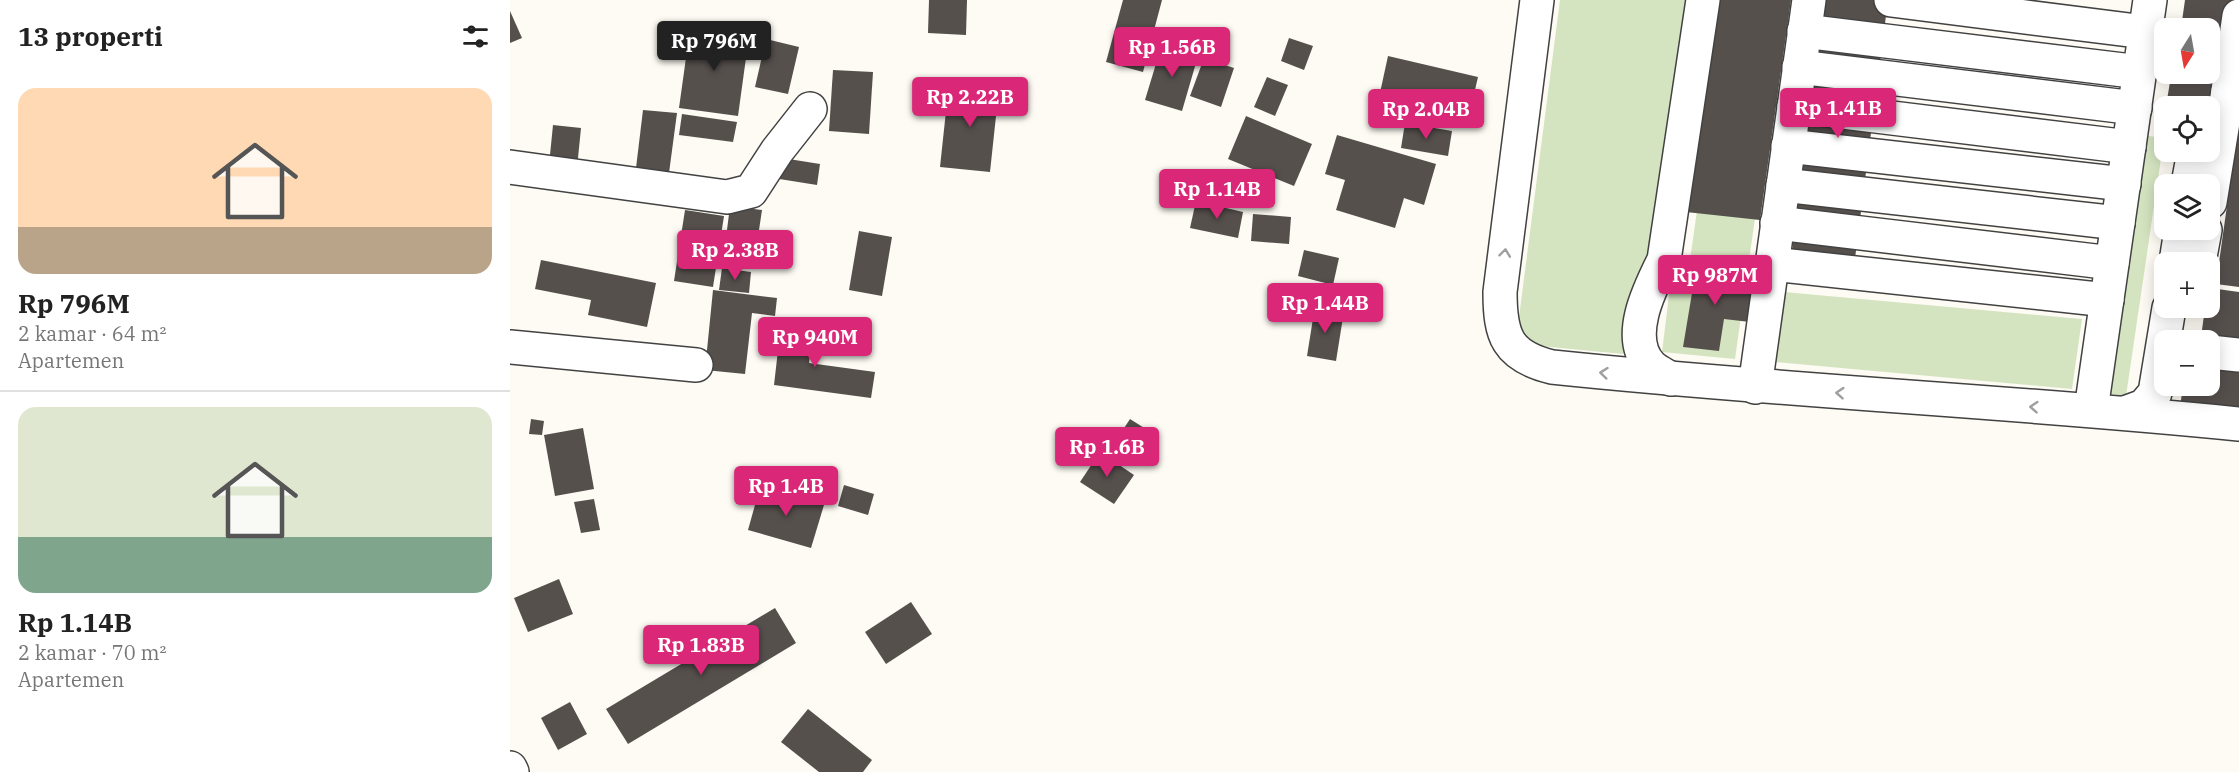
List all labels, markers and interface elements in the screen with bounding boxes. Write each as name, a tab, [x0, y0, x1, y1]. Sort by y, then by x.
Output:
north arrow	[2154, 18, 2220, 84]
map controls	[2154, 18, 2220, 396]
text: 13 properti	[18, 19, 163, 53]
icon: filters	[459, 20, 492, 53]
pin: Rp 796M	[659, 21, 769, 72]
text: Rp 796M	[671, 27, 757, 54]
pin: Rp 1.56B	[1110, 27, 1234, 78]
text: Rp 1.56B	[1128, 33, 1216, 60]
pin: Rp 2.22B	[908, 77, 1032, 128]
text: Rp 2.22B	[926, 83, 1014, 110]
pin: Rp 1.41B	[1776, 88, 1900, 139]
pin: Rp 2.04B	[1364, 89, 1488, 140]
text: Rp 1.41B	[1794, 94, 1882, 121]
text: Rp 2.04B	[1382, 95, 1470, 122]
button: locate	[2154, 96, 2220, 162]
icon: home	[201, 127, 309, 235]
pin: Rp 1.14B	[1155, 169, 1279, 220]
button: layers	[2154, 174, 2220, 240]
text: Rp 1.14B	[1173, 175, 1261, 202]
pin: Rp 2.38B	[673, 230, 797, 281]
text: Rp 2.38B	[691, 236, 779, 263]
one-way arrow	[1498, 248, 1511, 258]
button: +	[2154, 252, 2220, 318]
pin: Rp 987M	[1660, 255, 1770, 306]
text: Rp 987M	[1672, 261, 1758, 288]
pin: Rp 1.44B	[1263, 283, 1387, 334]
text: Rp 796M	[18, 286, 130, 320]
text: Rp 1.44B	[1281, 289, 1369, 316]
pin: Rp 940M	[760, 317, 870, 368]
text: 2 kamar · 64 m²	[18, 320, 166, 347]
text: Rp 940M	[772, 323, 858, 350]
button: −	[2154, 330, 2220, 396]
text: Apartemen	[18, 347, 124, 374]
one-way arrow	[1599, 367, 1608, 380]
one-way arrow	[1835, 386, 1844, 399]
one-way arrow	[2030, 400, 2039, 413]
pin: Rp 1.6B	[1052, 427, 1162, 478]
text: Rp 1.6B	[1069, 433, 1145, 460]
icon: home	[201, 446, 309, 554]
pin: Rp 1.4B	[731, 466, 841, 517]
text: Rp 1.4B	[748, 472, 824, 499]
text: Rp 1.14B	[18, 605, 132, 639]
pin: Rp 1.83B	[639, 625, 763, 676]
text: Rp 1.83B	[657, 631, 745, 658]
text: 2 kamar · 70 m²	[18, 639, 166, 666]
text: Apartemen	[18, 666, 124, 693]

